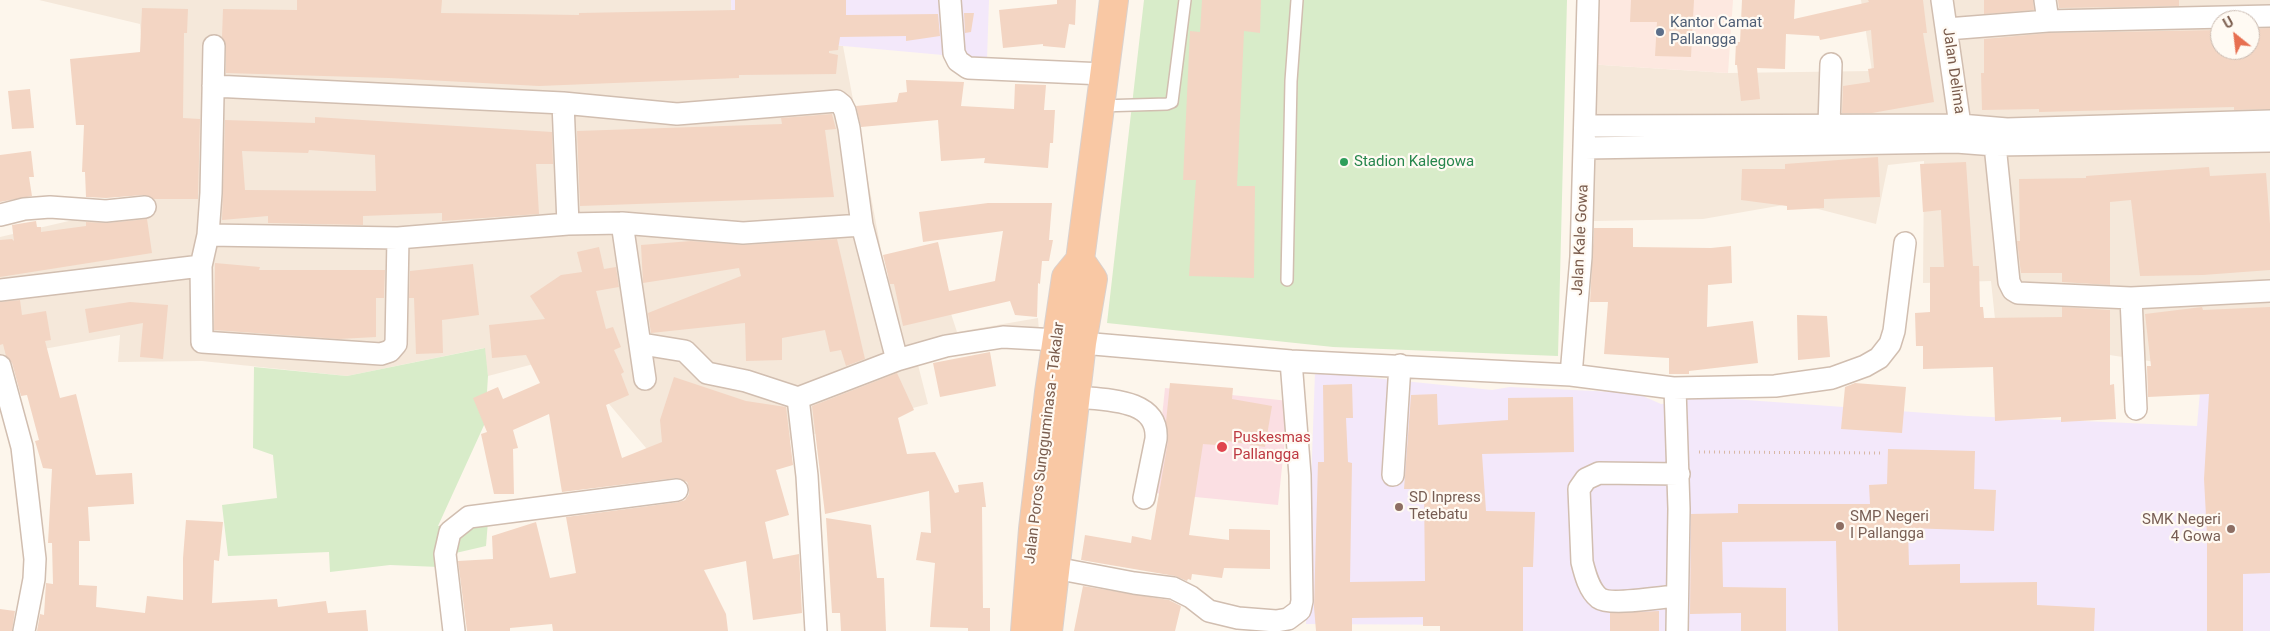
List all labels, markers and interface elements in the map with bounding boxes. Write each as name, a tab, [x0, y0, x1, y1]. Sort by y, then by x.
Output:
north arrow	[2210, 10, 2260, 60]
place label: Kantor Camat Pallangga	[1670, 14, 1762, 49]
text: U	[2220, 14, 2236, 32]
marker: Kantor Camat Pallangga	[1654, 26, 1666, 38]
street label: Jalan Delima	[1938, 27, 1968, 115]
place label: Stadion Kalegowa	[1354, 153, 1474, 171]
marker: Stadion Kalegowa	[1338, 156, 1350, 168]
street label: Jalan Kale Gowa	[1569, 184, 1593, 296]
street label: Jalan Poros Sungguminasa - Takalar	[1021, 321, 1069, 565]
place label: Puskesmas Pallangga	[1233, 429, 1311, 464]
marker: Puskesmas Pallangga	[1215, 440, 1229, 454]
place label: SD Inpress Tetebatu	[1409, 489, 1481, 524]
marker: SD Inpress Tetebatu	[1393, 501, 1405, 513]
place label: SMP Negeri I Pallangga	[1850, 508, 1929, 543]
place label: SMK Negeri 4 Gowa	[2142, 511, 2221, 546]
marker: SMP Negeri I Pallangga	[1834, 520, 1846, 532]
marker: SMK Negeri 4 Gowa	[2225, 523, 2237, 535]

